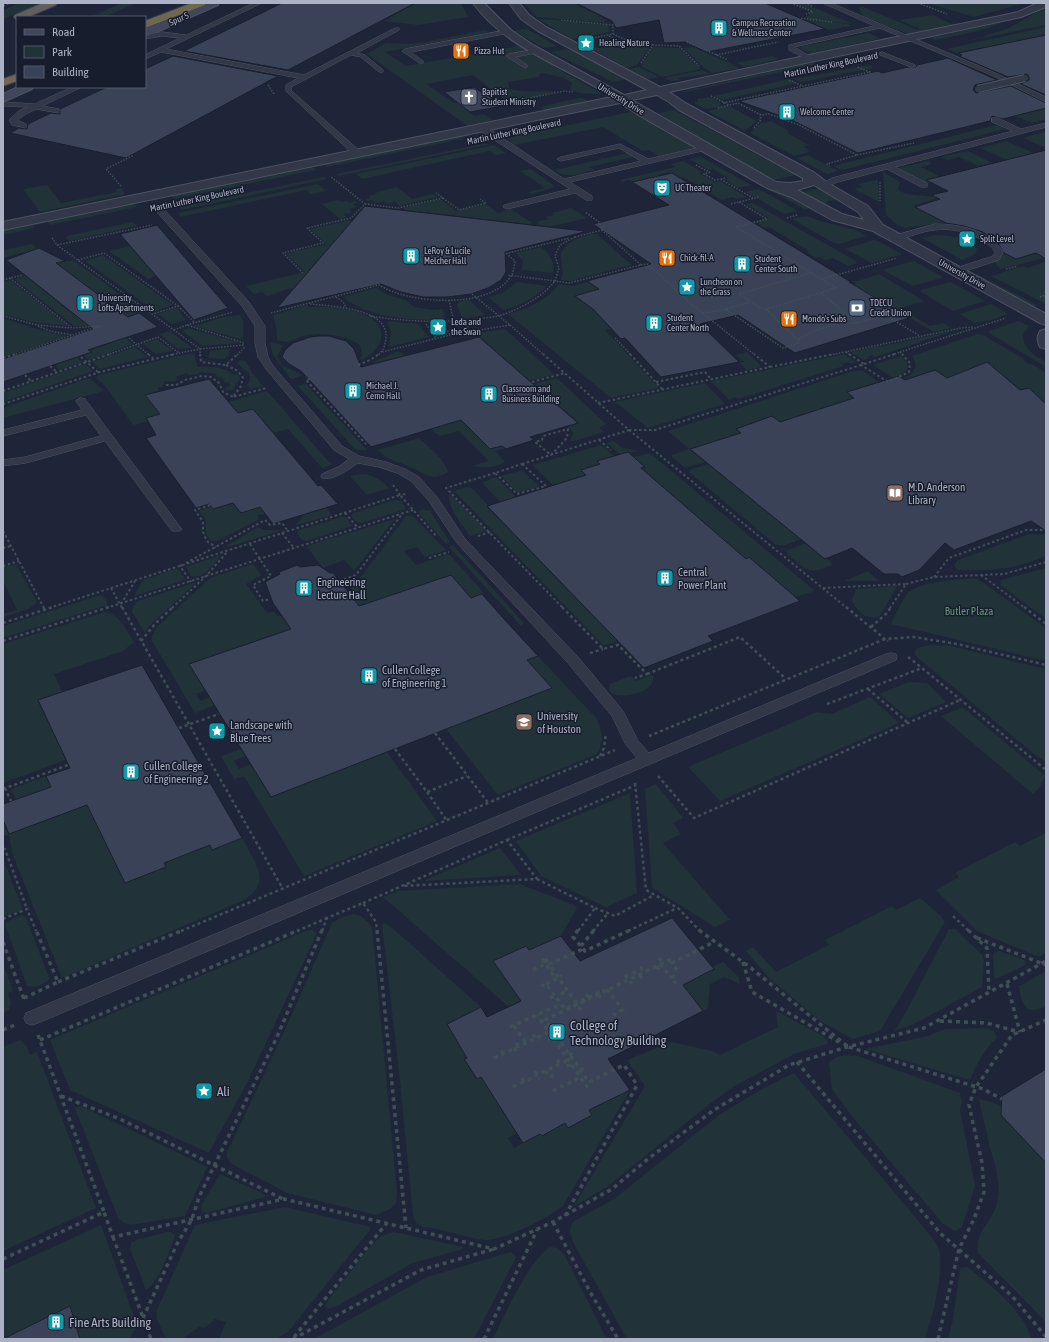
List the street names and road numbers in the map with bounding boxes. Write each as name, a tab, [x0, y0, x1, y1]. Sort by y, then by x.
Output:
street label: Spur 5	[168, 10, 190, 28]
street label: Martin Luther King Boulevard	[783, 50, 879, 80]
street label: University Drive	[596, 81, 646, 117]
street label: Martin Luther King Boulevard	[466, 117, 562, 147]
street label: Martin Luther King Boulevard	[149, 184, 245, 214]
street label: University Drive	[937, 257, 987, 291]

